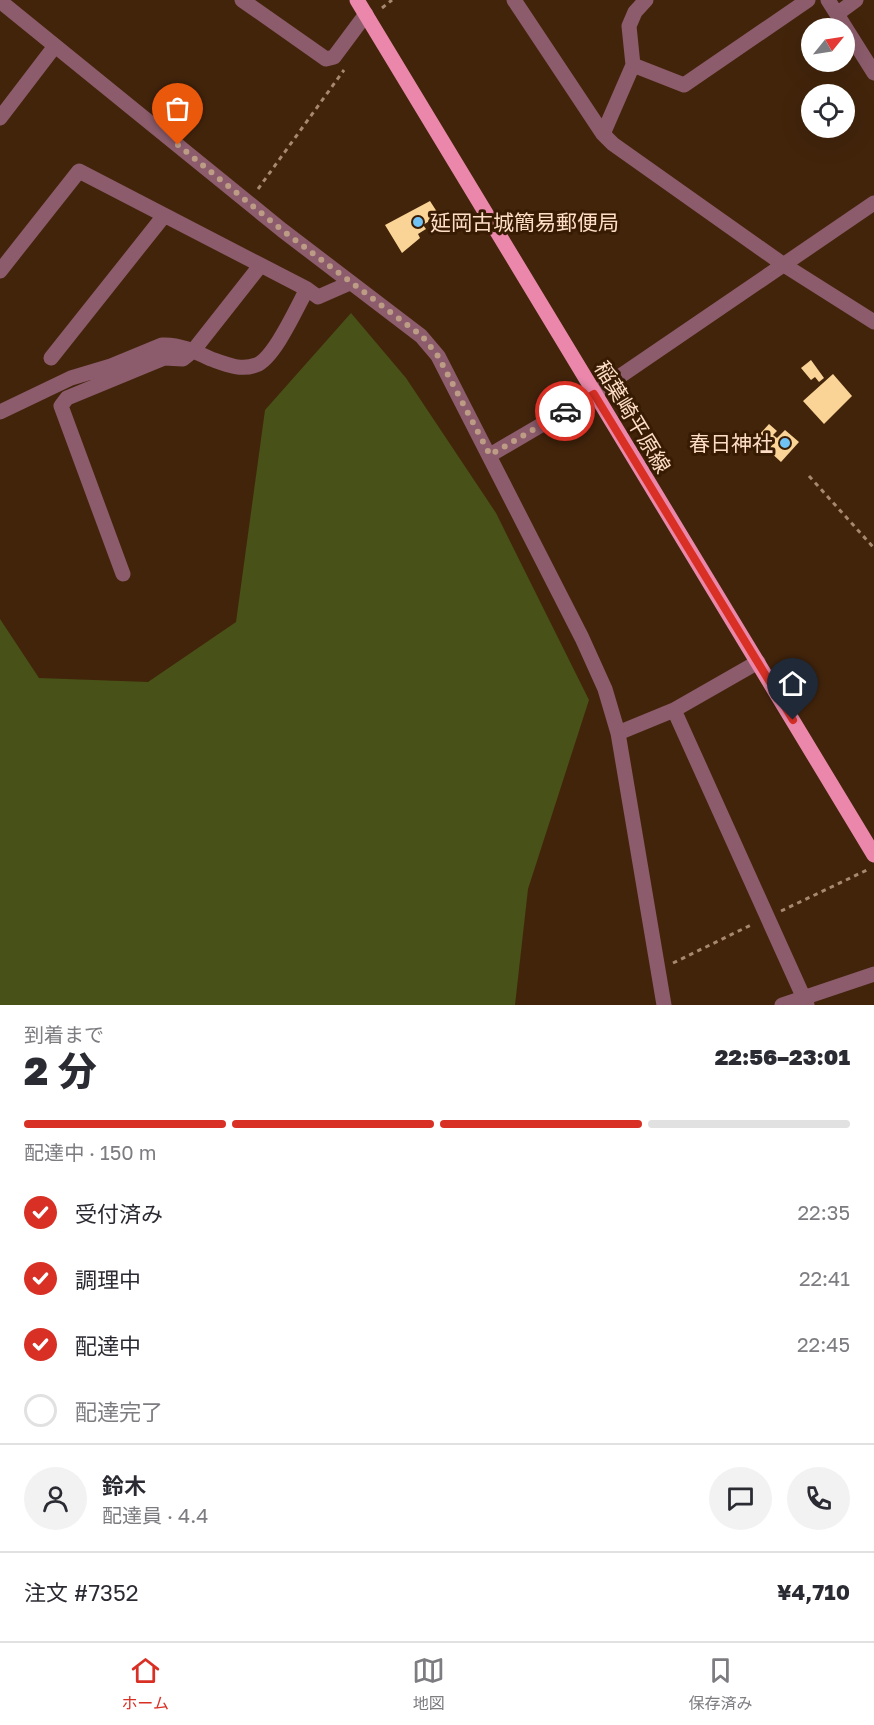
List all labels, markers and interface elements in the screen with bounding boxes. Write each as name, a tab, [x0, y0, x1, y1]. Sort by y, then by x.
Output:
north arrow	[801, 18, 855, 72]
map controls	[801, 18, 855, 138]
pin	[152, 83, 203, 145]
button: locate	[801, 84, 855, 138]
icon: bag	[161, 92, 194, 125]
place label: 延岡古城簡易郵便局	[430, 209, 619, 235]
marker: 延岡古城簡易郵便局	[411, 215, 425, 229]
street label: 稲葉崎平原線	[589, 356, 677, 478]
courier	[535, 381, 595, 441]
icon: car	[549, 395, 582, 428]
place label: 春日神社	[689, 430, 773, 456]
marker: 春日神社	[778, 436, 792, 450]
pin	[767, 658, 818, 720]
icon: home	[776, 667, 809, 700]
text: 到着まで	[24, 1022, 104, 1046]
text: 22:56–23:01	[715, 1043, 850, 1070]
text: 2 分	[24, 1047, 97, 1094]
text: 配達中 · 150 m	[24, 1140, 156, 1164]
icon: check	[24, 1196, 57, 1229]
text: 受付済み	[75, 1200, 163, 1227]
text: 22:35	[798, 1200, 850, 1224]
icon: check	[24, 1262, 57, 1295]
text: 調理中	[75, 1266, 141, 1293]
text: 22:41	[799, 1266, 850, 1290]
icon: check	[24, 1328, 57, 1361]
text: 配達中	[75, 1332, 141, 1359]
text: 22:45	[797, 1332, 850, 1356]
text: 配達完了	[75, 1398, 163, 1425]
button: person	[24, 1467, 87, 1530]
button: chat	[709, 1467, 772, 1530]
button: phone	[787, 1467, 850, 1530]
text: 鈴木	[102, 1472, 146, 1499]
text: 配達員 · 4.4	[102, 1503, 208, 1527]
text: ¥4,710	[777, 1578, 850, 1605]
text: 注文 #7352	[24, 1579, 139, 1606]
tab: ホーム	[122, 1654, 169, 1714]
tab: 地図	[412, 1654, 445, 1714]
tab: 保存済み	[688, 1654, 752, 1714]

